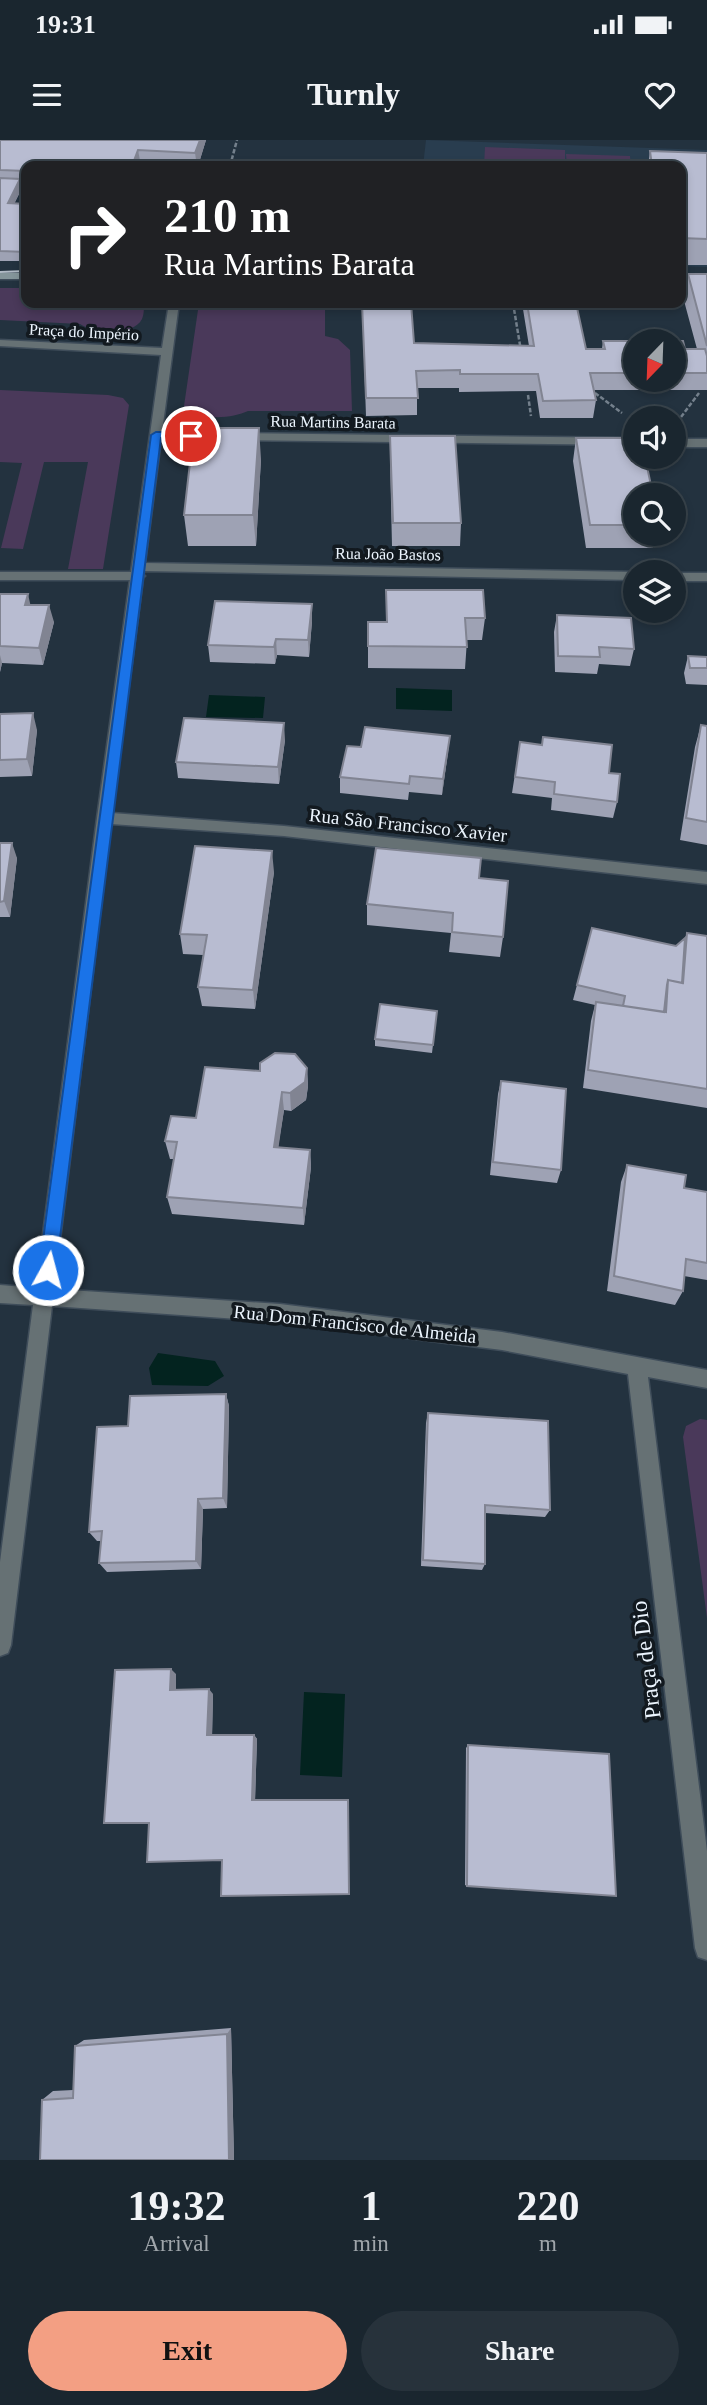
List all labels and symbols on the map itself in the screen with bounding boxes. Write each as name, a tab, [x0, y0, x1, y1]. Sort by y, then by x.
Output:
street label: Praça do Império	[28, 321, 139, 344]
north arrow	[623, 329, 686, 392]
pin	[161, 406, 221, 466]
street label: Rua Martins Barata	[270, 412, 396, 432]
street label: Rua João Bastos	[335, 545, 441, 563]
street label: Rua São Francisco Xavier	[308, 804, 509, 846]
position arrow	[11, 1233, 85, 1307]
street label: Rua Dom Francisco de Almeida	[233, 1301, 478, 1347]
street label: Praça de Dio	[626, 1600, 666, 1720]

